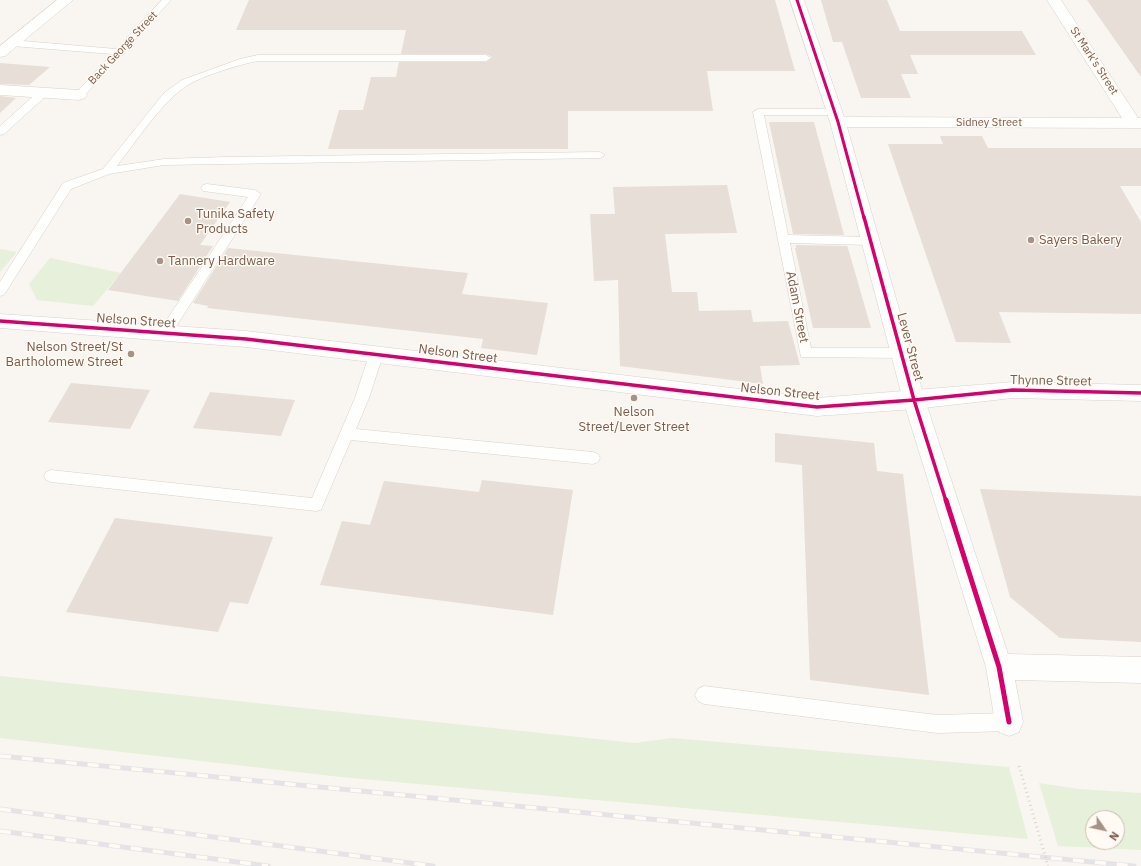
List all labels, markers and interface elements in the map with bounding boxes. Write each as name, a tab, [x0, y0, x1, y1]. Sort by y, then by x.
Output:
street label: Back George Street	[86, 9, 160, 87]
street label: St Mark's Street	[1067, 25, 1121, 97]
street label: Sidney Street	[956, 116, 1022, 130]
place label: Tunika Safety Products	[196, 206, 274, 237]
marker: Tunika Safety Products	[183, 216, 193, 226]
place label: Sayers Bakery	[1039, 232, 1122, 248]
marker: Sayers Bakery	[1026, 235, 1036, 245]
place label: Tannery Hardware	[168, 253, 275, 269]
marker: Tannery Hardware	[155, 256, 165, 266]
street label: Adam Street	[782, 270, 812, 344]
street label: Nelson Street	[96, 310, 176, 332]
street label: Lever Street	[893, 311, 927, 383]
place label: Nelson Street/St Bartholomew Street	[6, 339, 123, 370]
street label: Nelson Street	[418, 341, 498, 367]
marker: Nelson Street/St Bartholomew Street	[126, 349, 136, 359]
street label: Thynne Street	[1010, 372, 1092, 390]
street label: Nelson Street	[740, 380, 820, 404]
marker: Nelson Street/Lever Street	[629, 393, 639, 403]
place label: Nelson Street/Lever Street	[579, 404, 689, 435]
north arrow	[1085, 810, 1125, 850]
text: N	[1106, 829, 1122, 843]

